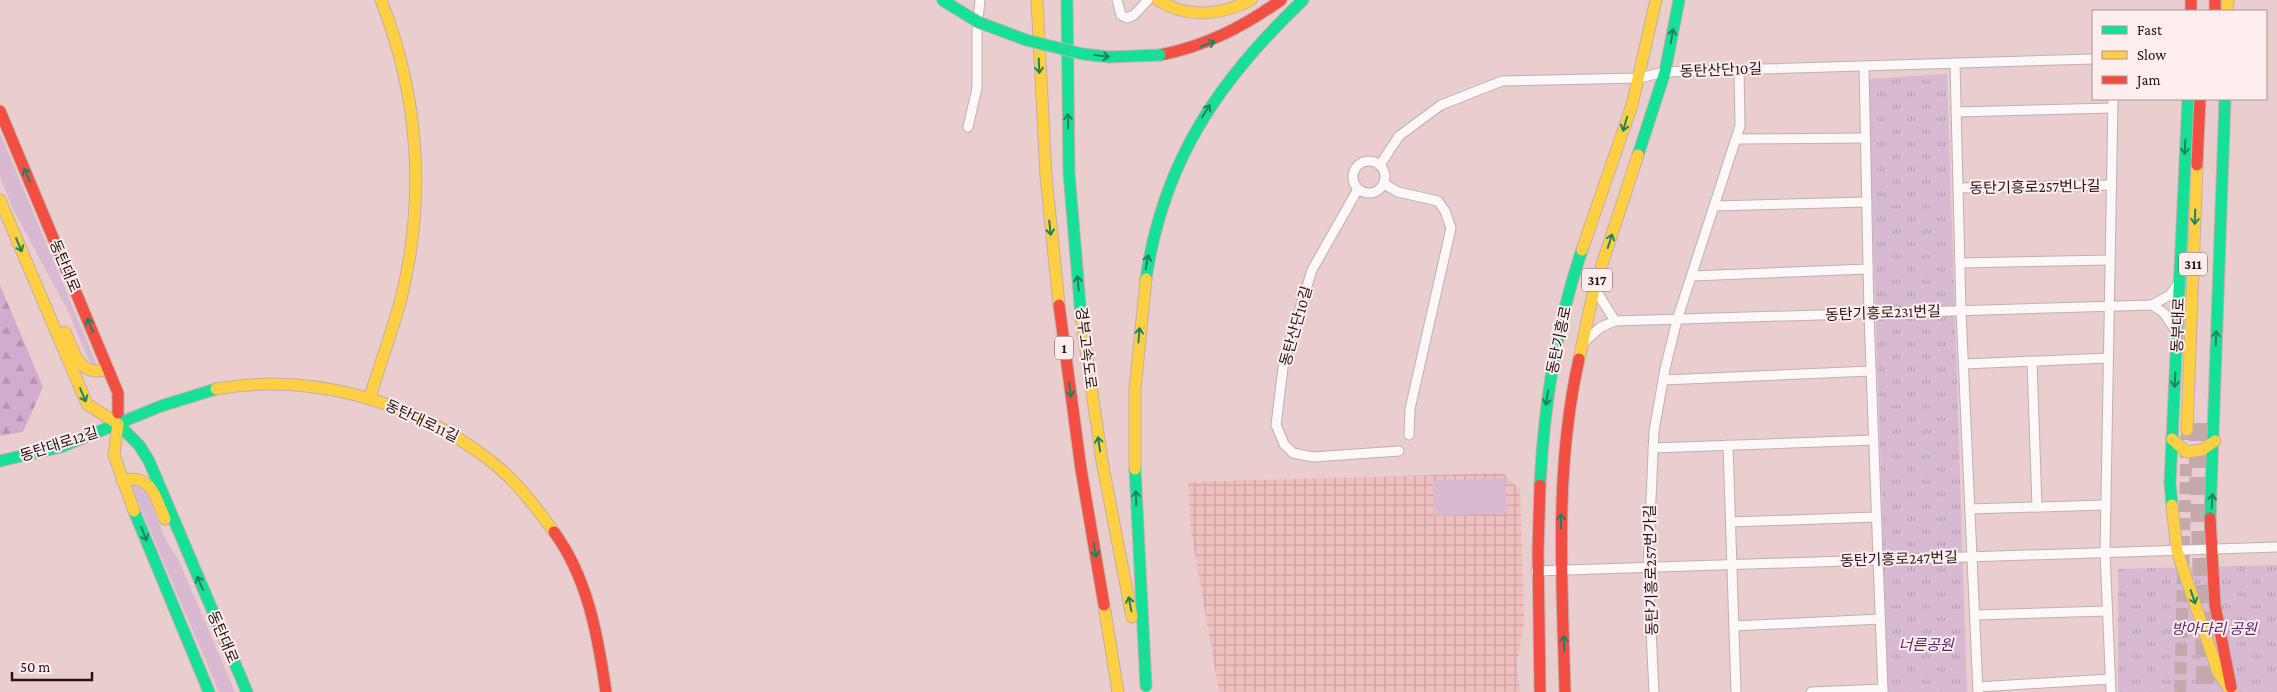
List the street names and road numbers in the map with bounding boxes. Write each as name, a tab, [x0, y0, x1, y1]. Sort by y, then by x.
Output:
street label: 동탄산단10길	[1680, 61, 1762, 79]
street label: 동탄기흥로257번나길	[1969, 178, 2101, 196]
street label: 동탄대로	[47, 237, 83, 295]
road number: 311	[2179, 252, 2207, 276]
road number: 317	[1582, 268, 1612, 292]
street label: 동탄산단10길	[1277, 284, 1315, 368]
street label: 동부대로	[2169, 297, 2187, 353]
street label: 동탄기흥로231번길	[1825, 303, 1941, 323]
street label: 동탄기흥로	[1544, 305, 1574, 375]
street label: 경부고속도로	[1073, 306, 1099, 390]
road number: 1	[1055, 336, 1073, 359]
street label: 동탄대로11길	[383, 397, 461, 445]
street label: 동탄대로12길	[18, 424, 100, 464]
street label: 동탄기흥로257번가길	[1642, 504, 1660, 636]
street label: 동탄기흥로247번길	[1840, 549, 1958, 569]
street label: 동탄대로	[205, 608, 241, 666]

